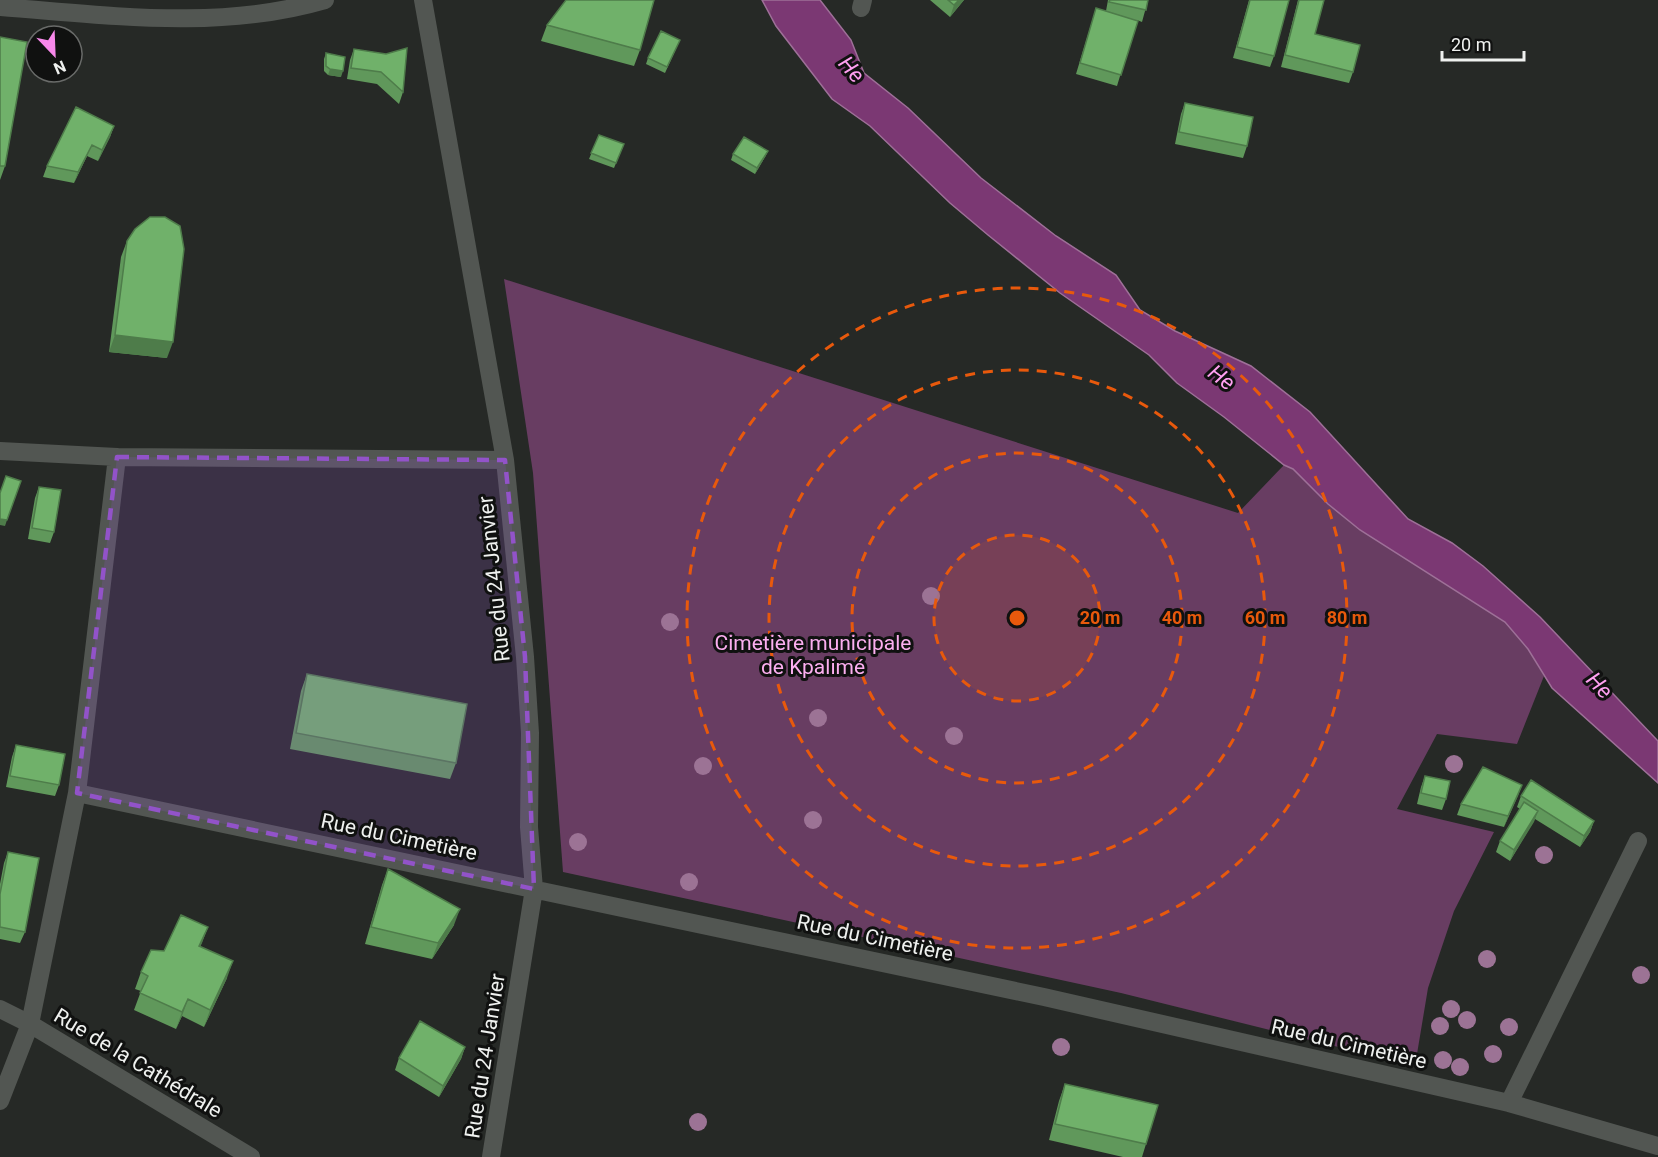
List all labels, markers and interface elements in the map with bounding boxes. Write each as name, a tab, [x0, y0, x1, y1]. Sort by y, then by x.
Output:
north arrow	[24, 24, 84, 84]
scale bar	[1442, 24, 1524, 62]
text: 20 m	[1451, 34, 1491, 55]
water label: He	[833, 51, 870, 88]
text: N	[51, 56, 69, 78]
water label: He	[1204, 359, 1240, 395]
street label: Rue du 24 Janvier	[473, 495, 515, 663]
text: 20 m	[1080, 607, 1120, 628]
text: 40 m	[1162, 607, 1202, 628]
text: 60 m	[1245, 607, 1285, 628]
text: 80 m	[1327, 607, 1367, 628]
centre of rings	[1007, 608, 1027, 628]
park label: Cimetière municipale de Kpalimé	[715, 631, 911, 679]
water label: He	[1581, 667, 1618, 704]
street label: Rue du Cimetière	[319, 809, 479, 865]
street label: Rue du Cimetière	[795, 910, 955, 966]
street label: Rue du 24 Janvier	[460, 972, 510, 1140]
street label: Rue de la Cathédrale	[50, 1003, 226, 1123]
street label: Rue du Cimetière	[1269, 1014, 1429, 1074]

